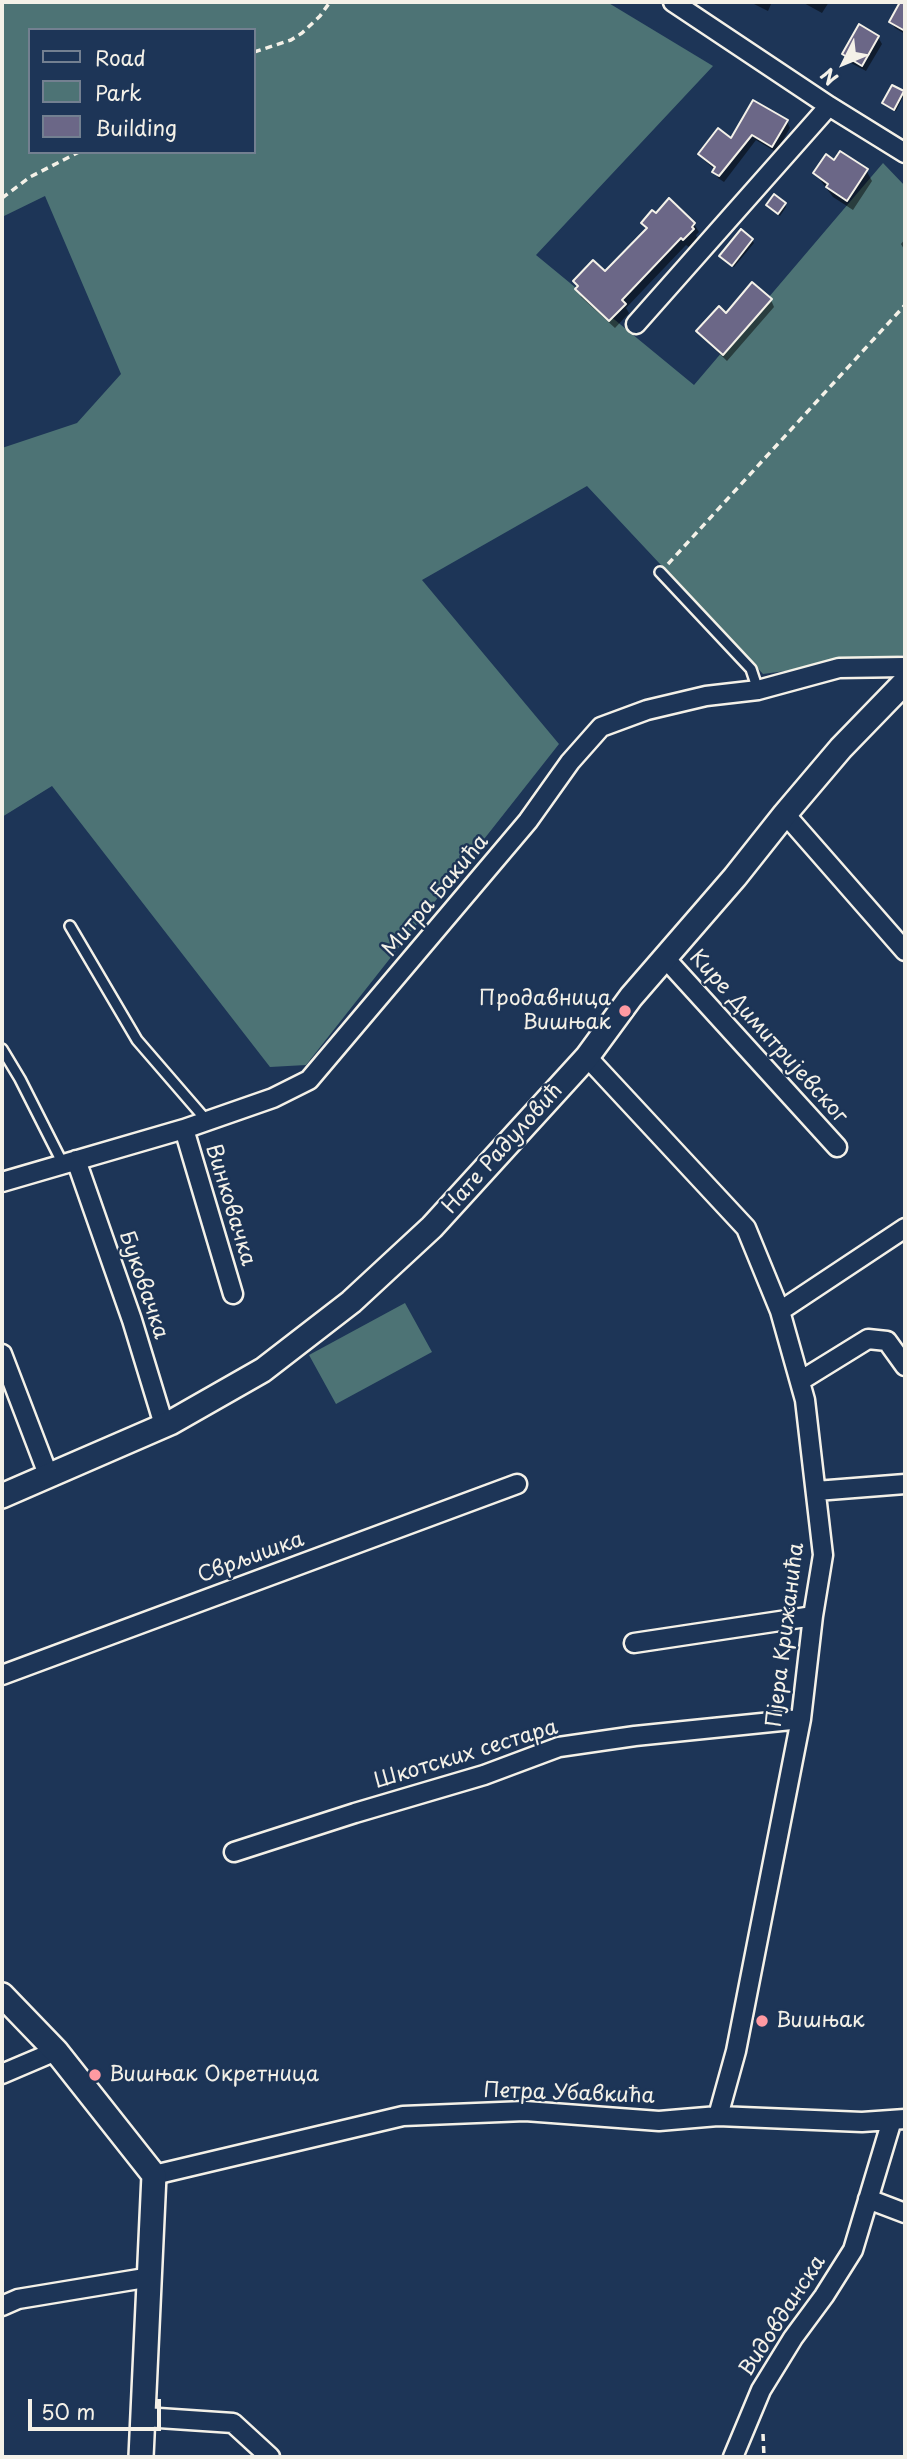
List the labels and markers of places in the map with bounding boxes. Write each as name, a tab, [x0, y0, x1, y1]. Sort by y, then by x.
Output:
place label: Продавница Вишњак	[479, 986, 611, 1036]
marker: Продавница Вишњак	[617, 1003, 633, 1019]
place label: Вишњак	[776, 2008, 864, 2034]
marker: Вишњак	[754, 2013, 770, 2029]
place label: Вишњак Окретница	[109, 2062, 319, 2088]
marker: Вишњак Окретница	[87, 2067, 103, 2083]

